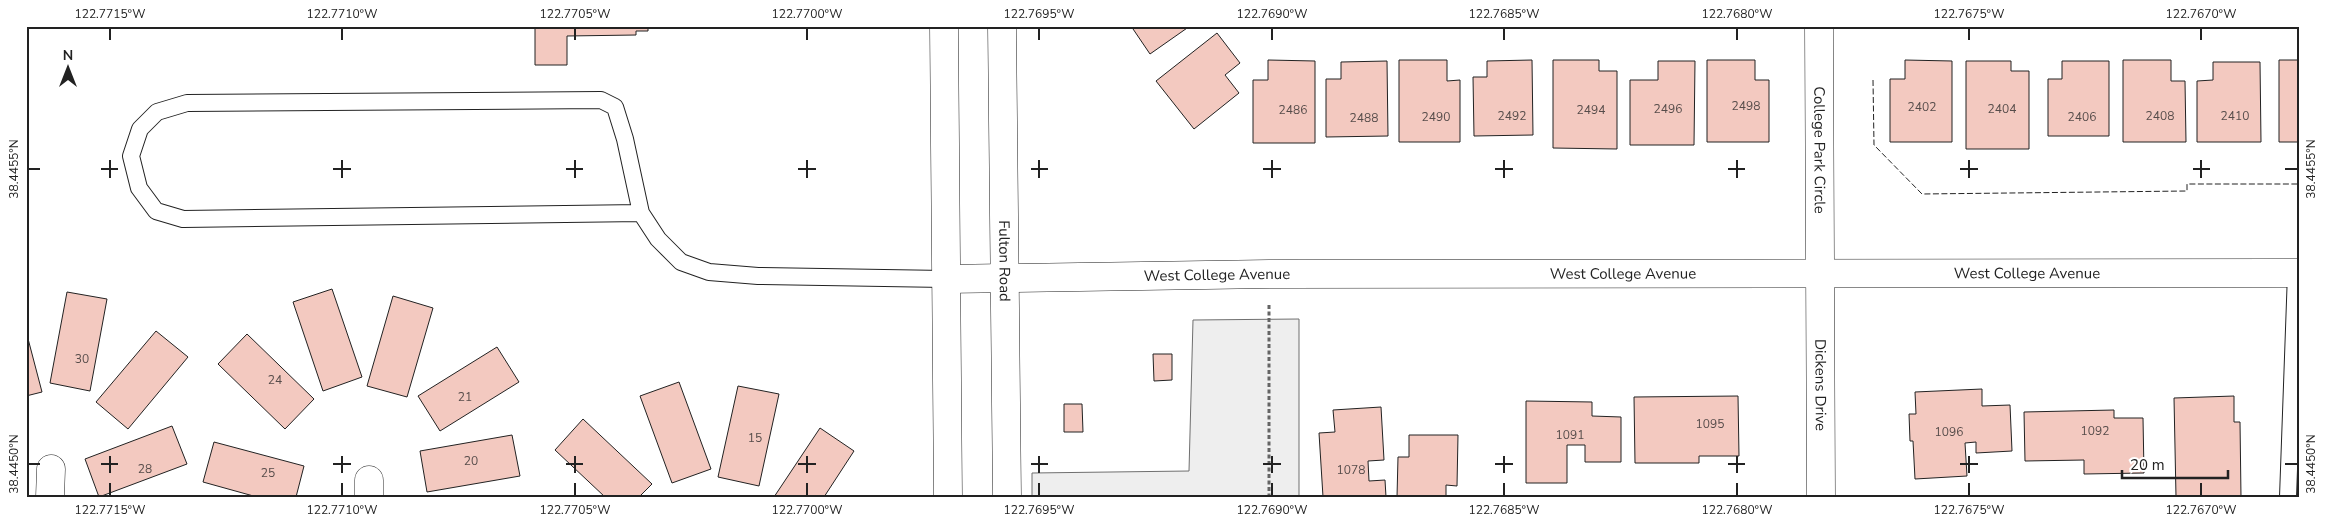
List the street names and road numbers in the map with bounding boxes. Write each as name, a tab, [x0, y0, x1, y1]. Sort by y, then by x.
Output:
street label: College Park Circle	[1809, 86, 1830, 214]
street label: Fulton Road	[994, 220, 1015, 302]
street label: West College Avenue	[1954, 263, 2100, 283]
street label: West College Avenue	[1144, 264, 1290, 286]
street label: West College Avenue	[1550, 264, 1696, 284]
street label: Dickens Drive	[1810, 339, 1831, 431]

